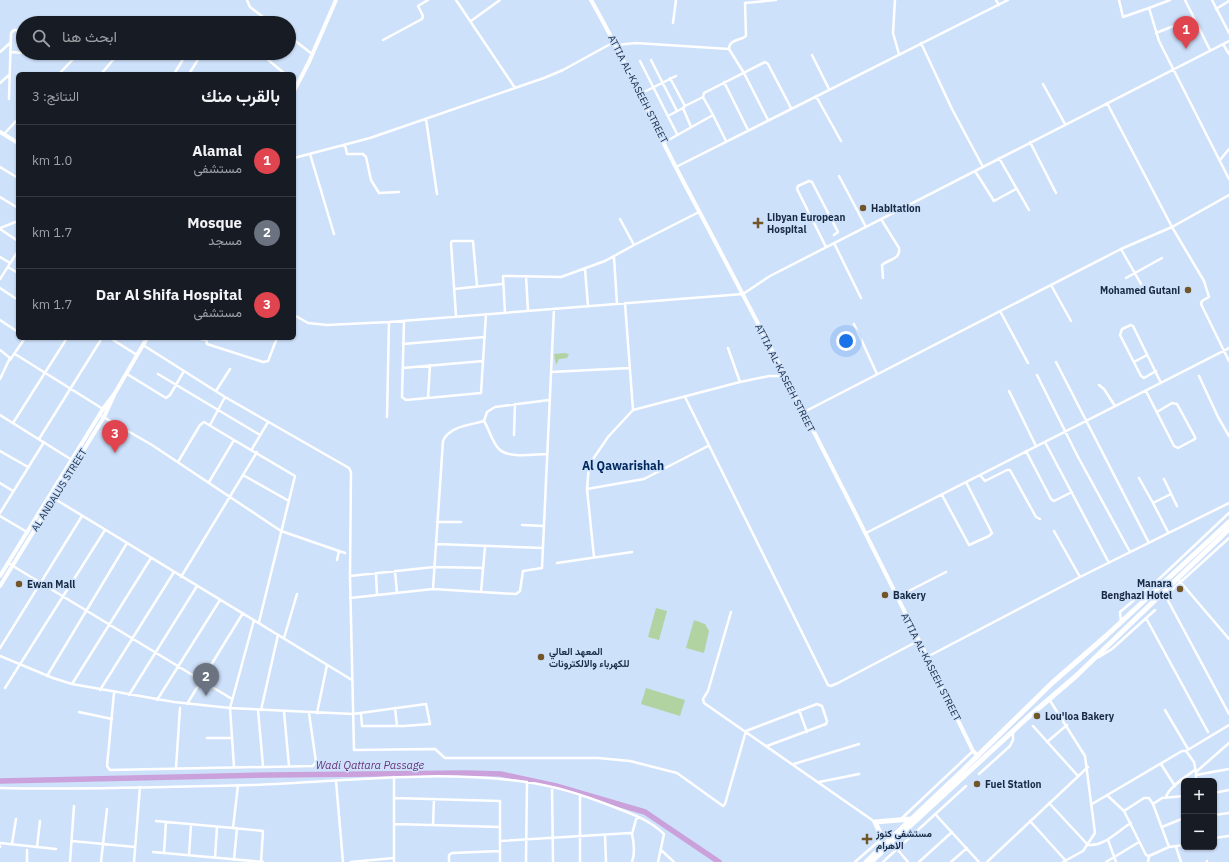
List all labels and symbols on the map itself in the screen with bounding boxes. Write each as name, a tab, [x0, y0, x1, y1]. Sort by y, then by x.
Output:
pin: 1	[1173, 16, 1199, 49]
street label: ATTIA AL-KASEEH STREET	[605, 33, 671, 146]
place label: Habitation	[871, 202, 921, 215]
marker: Habitation	[858, 203, 868, 213]
place label: Libyan European Hospital	[767, 211, 845, 236]
marker: Libyan European Hospital	[752, 217, 764, 229]
place label: Mohamed Gutani	[1100, 284, 1180, 297]
marker: Mohamed Gutani	[1183, 285, 1193, 295]
street label: ATTIA AL-KASEEH STREET	[752, 322, 818, 435]
your location	[836, 331, 856, 351]
pin: 3	[102, 420, 128, 453]
street label: AL ANDALUS STREET	[28, 446, 90, 534]
district label: Al Qawarishah	[582, 458, 664, 473]
place label: Manara Benghazi Hotel	[1101, 577, 1172, 602]
place label: Ewan Mall	[27, 578, 75, 591]
marker: Ewan Mall	[14, 579, 24, 589]
marker: Manara Benghazi Hotel	[1175, 584, 1185, 594]
place label: Bakery	[893, 589, 927, 602]
marker: Bakery	[880, 590, 890, 600]
street label: ATTIA AL-KASEEH STREET	[898, 611, 964, 724]
place label: المعهد العالي للكهرباء والالكترونات	[549, 645, 629, 670]
marker: المعهد العالي للكهرباء والالكترونات	[536, 652, 546, 662]
pin: 2	[193, 663, 219, 696]
place label: Lou'loa Bakery	[1045, 710, 1115, 723]
marker: Lou'loa Bakery	[1032, 711, 1042, 721]
water label: Wadi Qattara Passage	[316, 758, 425, 772]
place label: Fuel Station	[985, 778, 1042, 791]
marker: Fuel Station	[972, 779, 982, 789]
place label: مستشفى كنوز الاهرام	[875, 827, 932, 852]
marker: مستشفى كنوز الاهرام	[861, 833, 873, 845]

